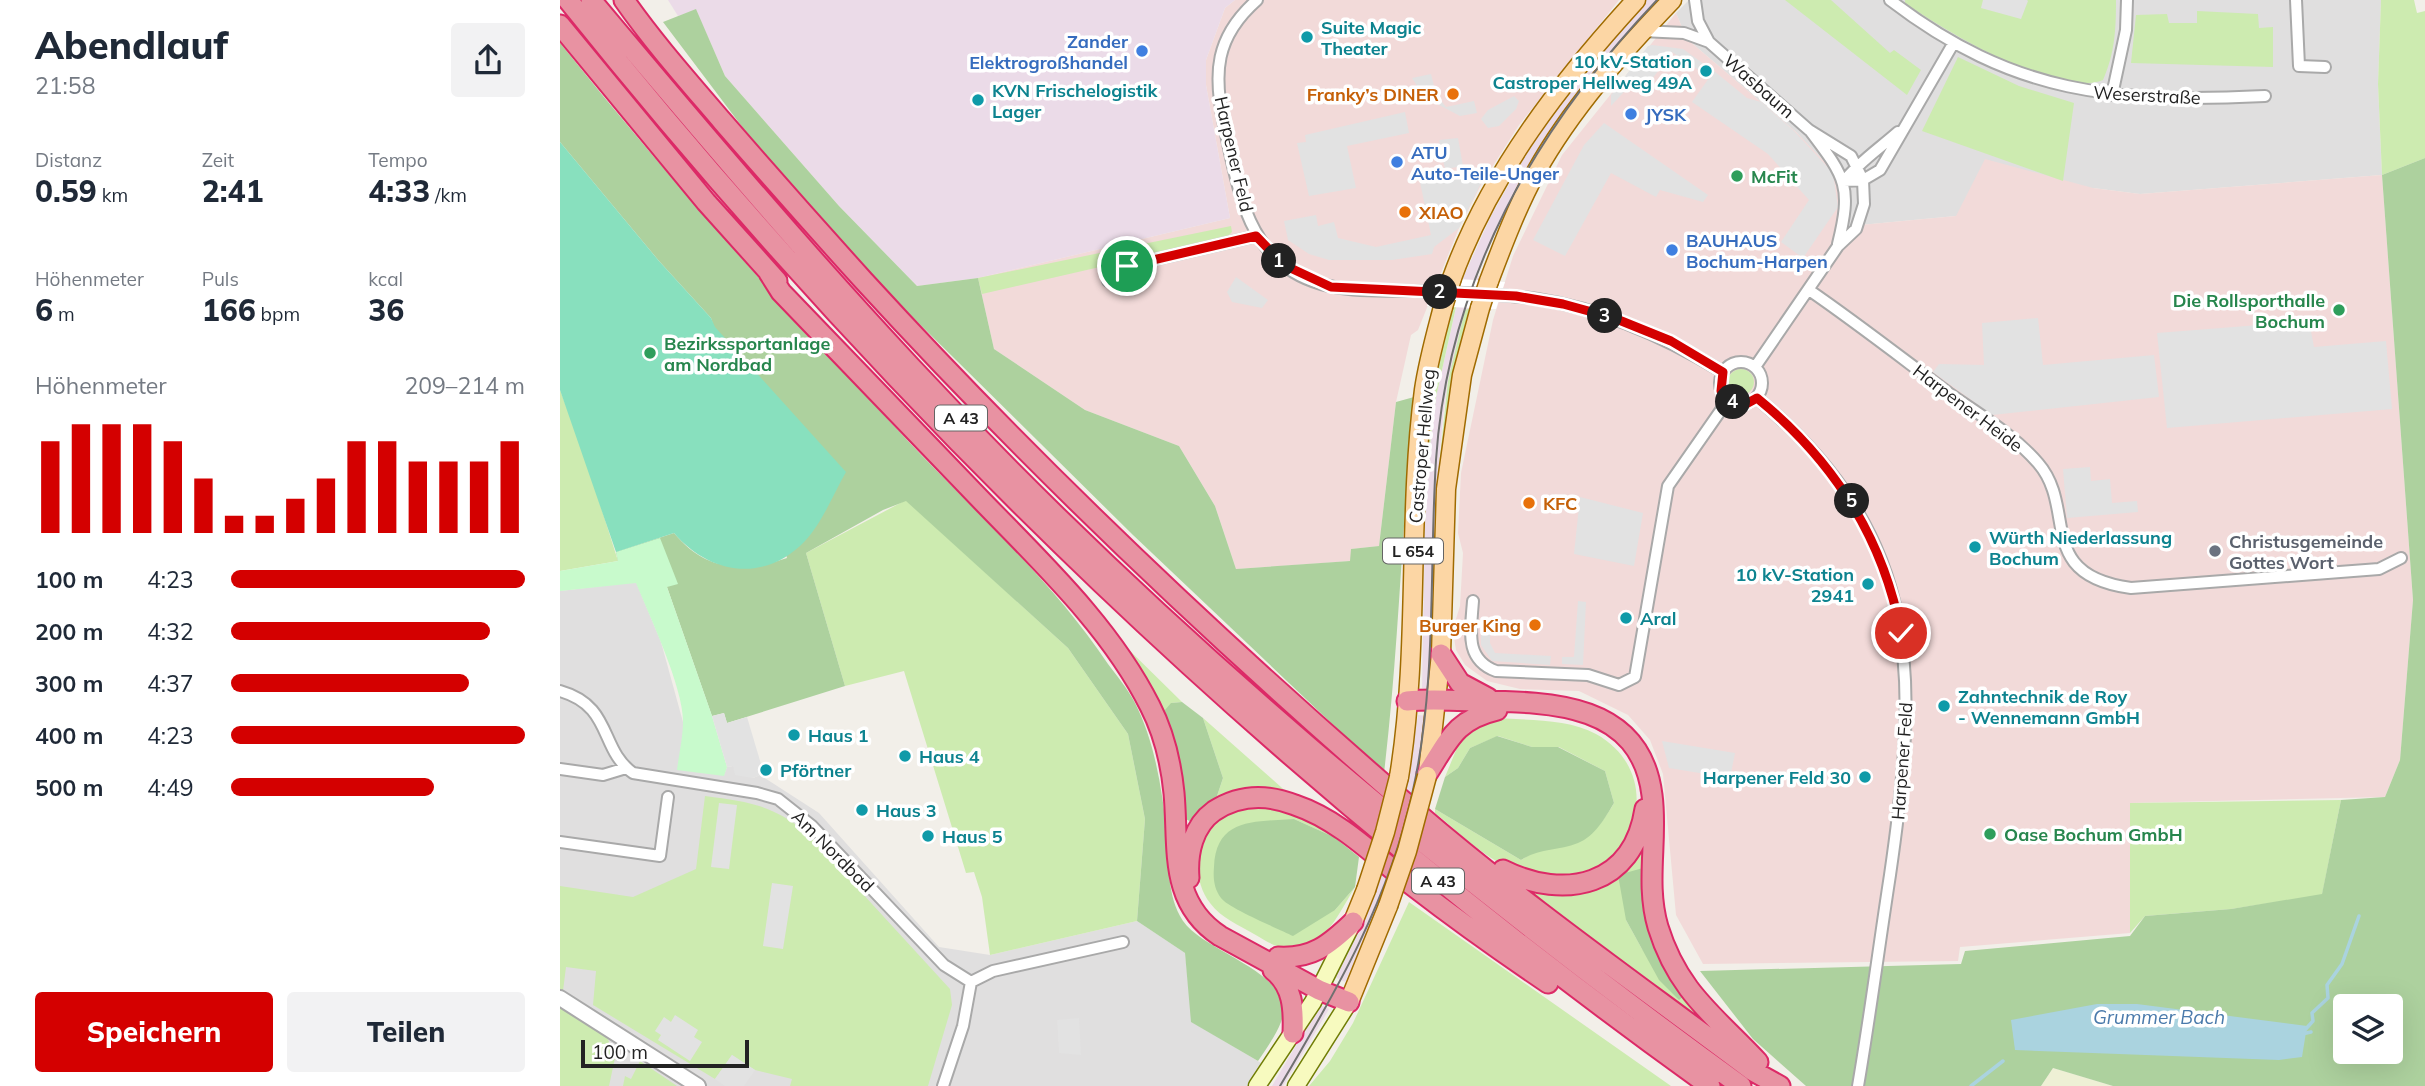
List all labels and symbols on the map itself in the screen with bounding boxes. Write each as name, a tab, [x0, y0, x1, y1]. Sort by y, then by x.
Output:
place label: Suite Magic Theater	[1321, 16, 1421, 60]
marker: Suite Magic Theater	[1299, 29, 1315, 45]
place label: Zander Elektrogroßhandel	[969, 30, 1129, 74]
marker: Zander Elektrogroßhandel	[1134, 43, 1150, 59]
street label: Wasbaum	[1719, 49, 1799, 123]
place label: 10 kV-Station Castroper Hellweg 49A	[1492, 50, 1692, 94]
marker: 10 kV-Station Castroper Hellweg 49A	[1698, 63, 1714, 79]
place label: KVN Frischelogistik Lager	[992, 79, 1159, 123]
street label: Weserstraße	[2093, 81, 2201, 109]
place label: Franky’s DINER	[1307, 83, 1439, 106]
marker: Franky’s DINER	[1445, 86, 1461, 102]
marker: KVN Frischelogistik Lager	[970, 92, 986, 108]
street label: Harpener Feld	[1210, 94, 1258, 214]
place label: JYSK	[1645, 103, 1687, 126]
marker: JYSK	[1623, 106, 1639, 122]
place label: ATU Auto-Teile-Unger	[1411, 141, 1560, 185]
marker: ATU Auto-Teile-Unger	[1389, 154, 1405, 170]
place label: McFit	[1751, 165, 1798, 188]
marker: McFit	[1729, 168, 1745, 184]
place label: XIAO	[1418, 201, 1464, 224]
marker: XIAO	[1397, 204, 1413, 220]
place label: BAUHAUS Bochum-Harpen	[1686, 229, 1828, 273]
pin	[1097, 236, 1157, 296]
marker: BAUHAUS Bochum-Harpen	[1664, 242, 1680, 258]
pin: 1	[1262, 244, 1296, 278]
pin: 2	[1422, 274, 1458, 310]
place label: Die Rollsporthalle Bochum	[2173, 289, 2325, 333]
pin: 3	[1588, 298, 1622, 334]
marker: Die Rollsporthalle Bochum	[2331, 302, 2347, 318]
place label: Bezirkssportanlage am Nordbad	[664, 332, 831, 376]
marker: Bezirkssportanlage am Nordbad	[642, 345, 658, 361]
street label: Harpener Heide	[1908, 359, 2028, 457]
street label: Castroper Hellweg	[1404, 368, 1440, 524]
pin: 4	[1716, 384, 1750, 420]
road number: A 43	[935, 406, 987, 430]
pin: 5	[1834, 484, 1870, 518]
place label: KFC	[1543, 492, 1577, 515]
marker: KFC	[1521, 495, 1537, 511]
place label: Würth Niederlassung Bochum	[1989, 526, 2172, 570]
place label: Christusgemeinde Gottes Wort	[2229, 530, 2383, 574]
road number: L 654	[1383, 538, 1443, 564]
marker: Würth Niederlassung Bochum	[1967, 539, 1983, 555]
marker: Christusgemeinde Gottes Wort	[2207, 543, 2223, 559]
place label: 10 kV-Station 2941	[1735, 563, 1854, 607]
marker: 10 kV-Station 2941	[1860, 576, 1876, 592]
pin	[1871, 603, 1931, 663]
place label: Aral	[1640, 607, 1676, 630]
marker: Aral	[1618, 610, 1634, 626]
place label: Burger King	[1419, 614, 1521, 637]
marker: Burger King	[1527, 617, 1543, 633]
place label: Zahntechnik de Roy - Wennemann GmbH	[1958, 685, 2140, 729]
marker: Zahntechnik de Roy - Wennemann GmbH	[1936, 698, 1952, 714]
street label: Harpener Feld	[1886, 701, 1918, 821]
place label: Haus 1	[808, 724, 869, 747]
marker: Haus 1	[786, 727, 802, 743]
place label: Haus 4	[919, 745, 980, 768]
marker: Haus 4	[897, 748, 913, 764]
place label: Pförtner	[780, 759, 852, 782]
marker: Pförtner	[758, 762, 774, 778]
place label: Harpener Feld 30	[1703, 766, 1851, 789]
marker: Harpener Feld 30	[1857, 769, 1873, 785]
place label: Haus 3	[876, 799, 937, 822]
marker: Haus 3	[854, 802, 870, 818]
street label: Am Nordbad	[787, 805, 879, 897]
place label: Oase Bochum GmbH	[2004, 823, 2183, 846]
place label: Haus 5	[942, 825, 1003, 848]
marker: Oase Bochum GmbH	[1982, 826, 1998, 842]
marker: Haus 5	[920, 828, 936, 844]
road number: A 43	[1412, 868, 1464, 894]
water label: Grummer Bach	[2093, 1005, 2225, 1029]
scale bar	[581, 1037, 749, 1069]

